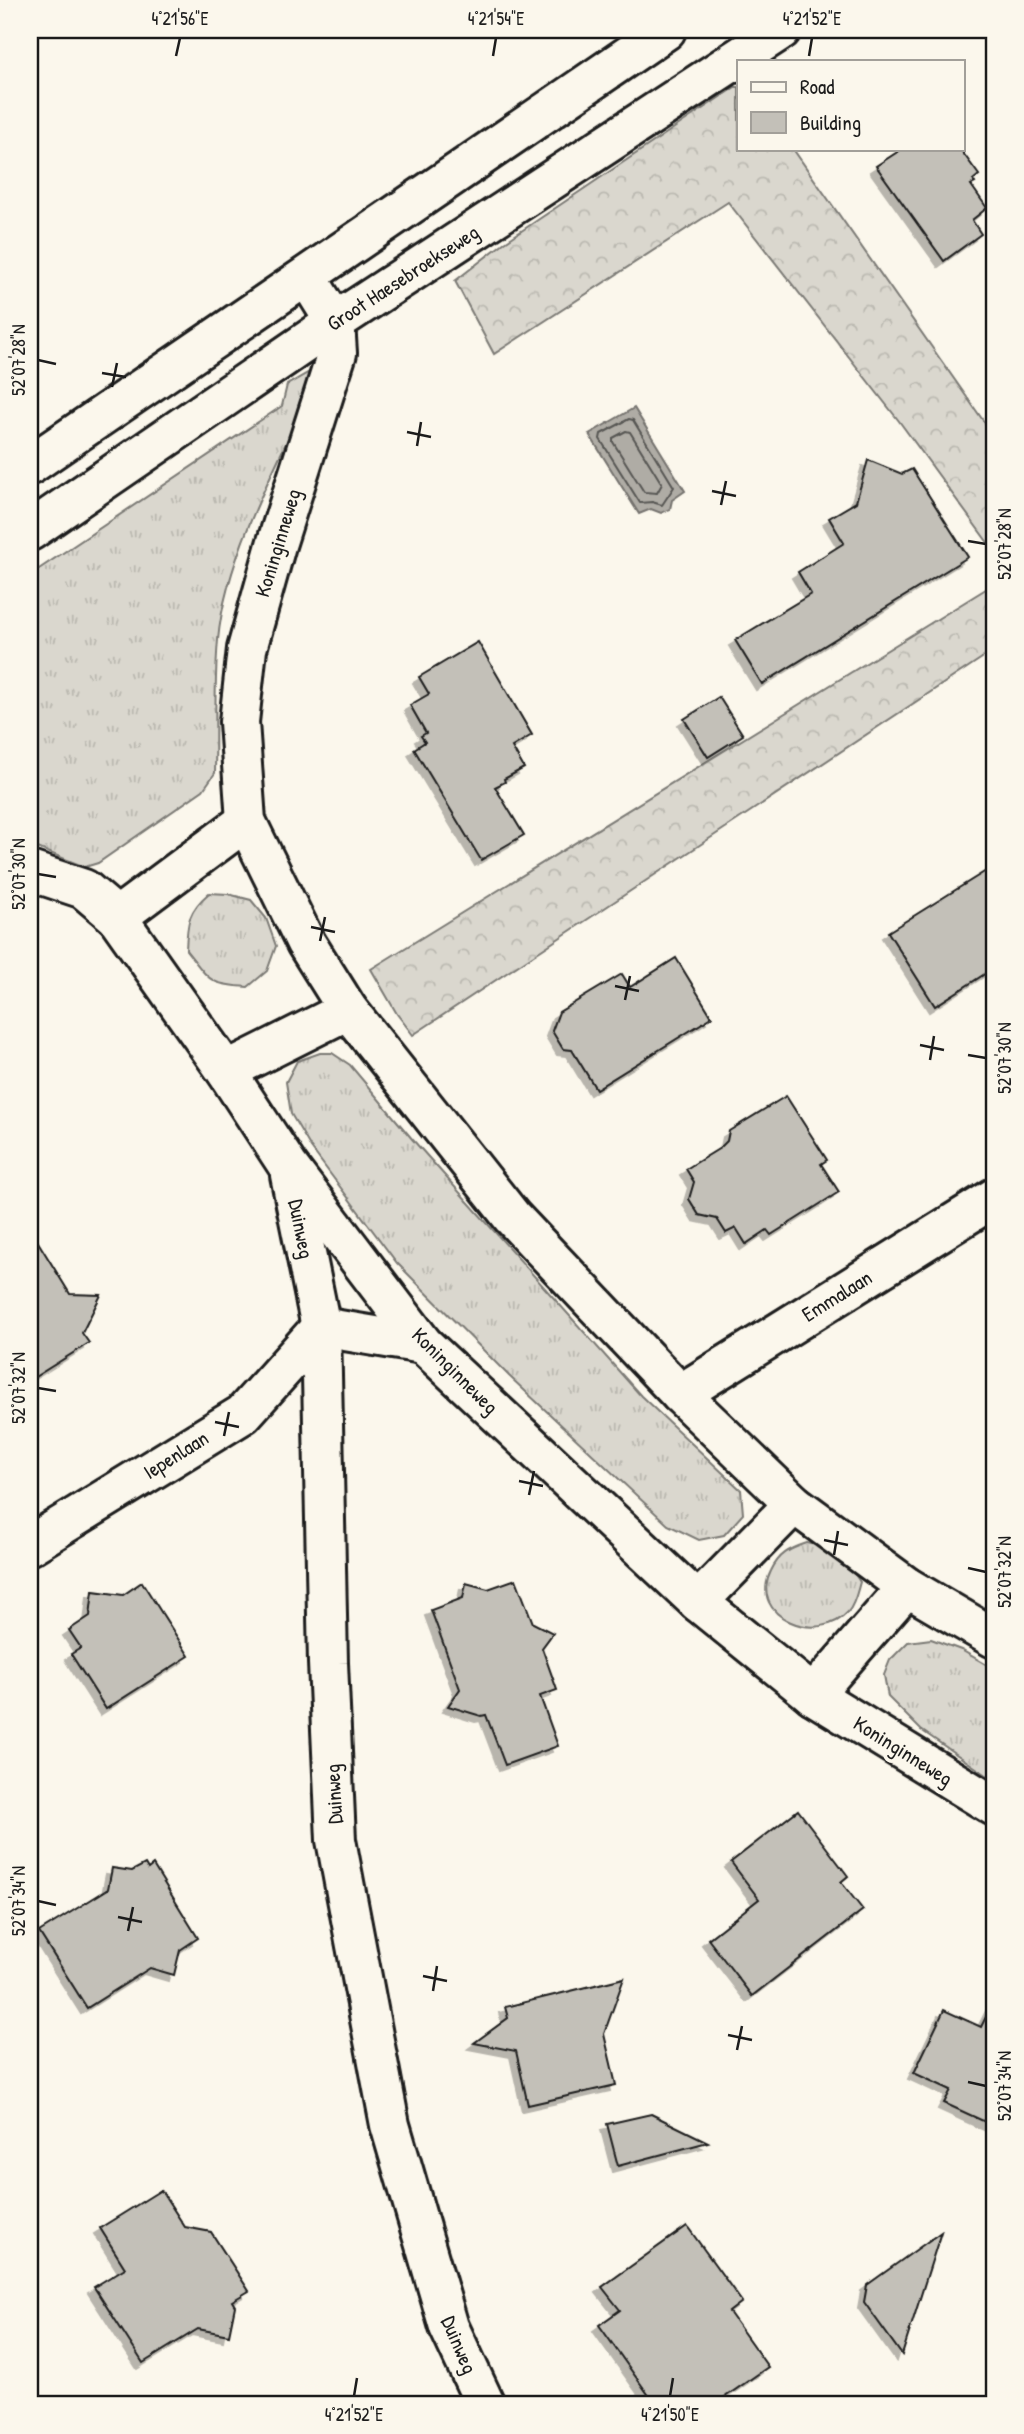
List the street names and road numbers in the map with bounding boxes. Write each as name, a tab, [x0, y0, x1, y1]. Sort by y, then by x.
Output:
street label: Groot Haesebroekseweg	[321, 217, 484, 338]
street label: Koninginneweg	[247, 485, 308, 601]
street label: Duinweg	[282, 1197, 321, 1261]
street label: Emmalaan	[796, 1263, 877, 1328]
street label: Koninginneweg	[406, 1321, 505, 1420]
street label: Iepenlaan	[138, 1423, 214, 1486]
street label: Koninginneweg	[848, 1709, 958, 1793]
street label: Duinweg	[317, 1763, 350, 1825]
street label: Duinweg	[434, 2312, 485, 2378]

